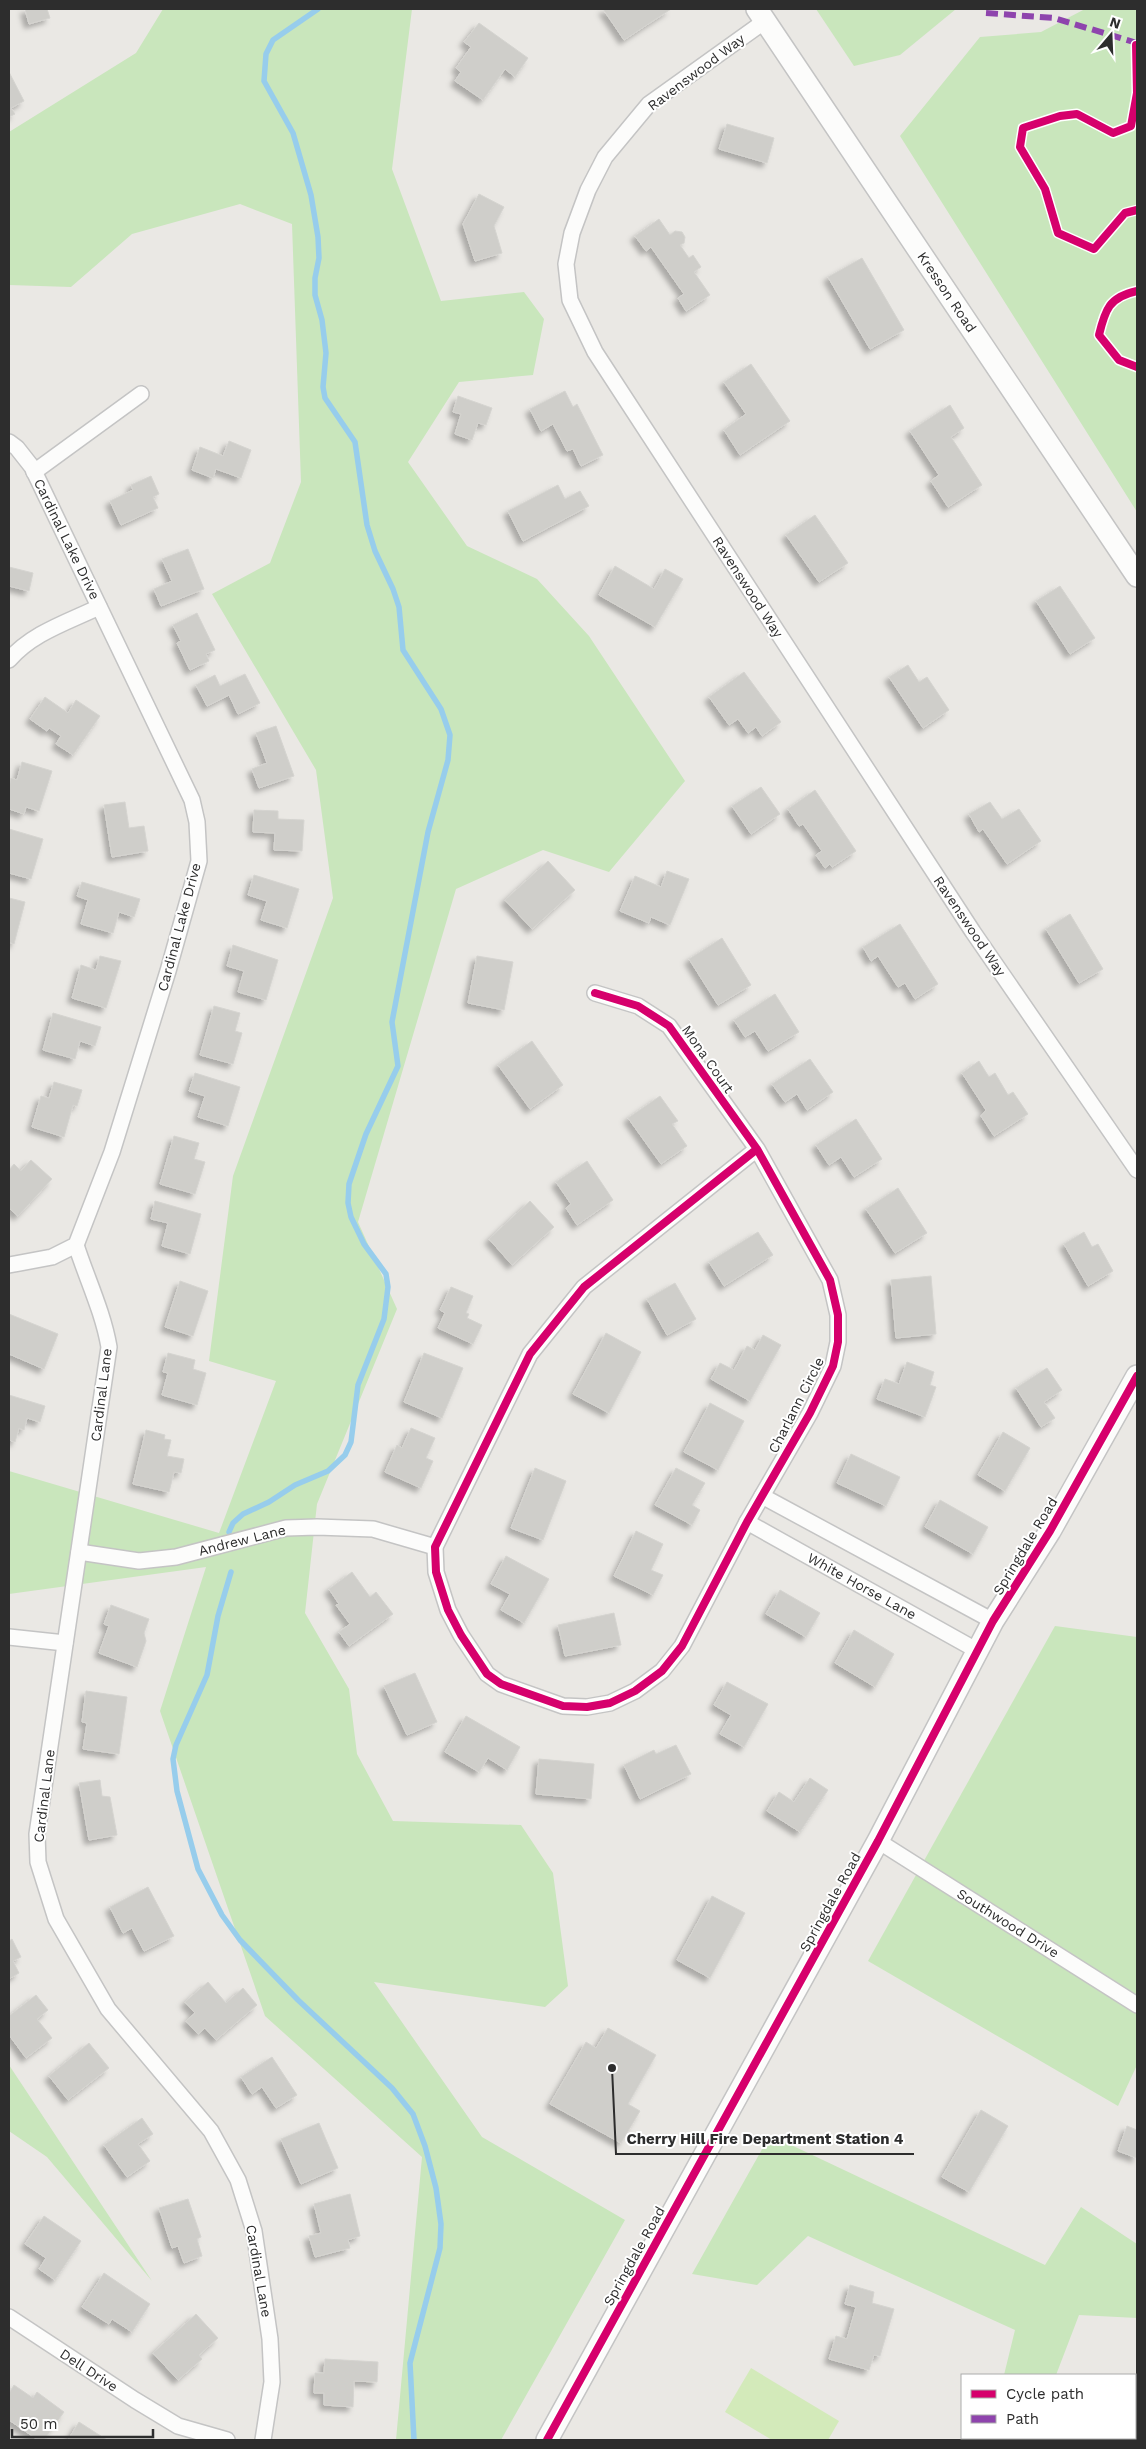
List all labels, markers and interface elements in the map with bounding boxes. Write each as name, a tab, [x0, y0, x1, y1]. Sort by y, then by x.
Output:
north arrow	[1086, 10, 1136, 60]
text: N	[1108, 13, 1123, 32]
street label: Ravenswood Way	[644, 30, 748, 114]
street label: Kresson Road	[914, 249, 980, 335]
street label: Cardinal Lake Drive	[31, 476, 103, 602]
street label: Ravenswood Way	[709, 534, 787, 641]
street label: Cardinal Lake Drive	[154, 861, 204, 993]
street label: Ravenswood Way	[931, 873, 1010, 980]
street label: Mona Court	[679, 1022, 737, 1096]
street label: Cardinal Lane	[87, 1348, 115, 1442]
street label: Charlann Circle	[765, 1354, 827, 1456]
street label: Springdale Road	[989, 1494, 1061, 1598]
street label: Andrew Lane	[197, 1521, 287, 1559]
street label: White Horse Lane	[805, 1549, 919, 1623]
street label: Cardinal Lane	[30, 1749, 58, 1843]
street label: Springdale Road	[796, 1849, 864, 1955]
street label: Southwood Drive	[954, 1885, 1062, 1961]
callout: Cherry Hill Fire Department Station 4	[616, 2124, 914, 2154]
text: Cherry Hill Fire Department Station 4	[627, 2130, 904, 2148]
street label: Springdale Road	[600, 2203, 668, 2309]
street label: Cardinal Lane	[243, 2223, 275, 2319]
street label: Dell Drive	[57, 2345, 121, 2395]
legend	[961, 2374, 1136, 2439]
text: Cycle path	[1006, 2385, 1084, 2403]
scale bar	[12, 2406, 154, 2438]
text: Path	[1006, 2410, 1039, 2428]
text: 50 m	[20, 2415, 57, 2433]

